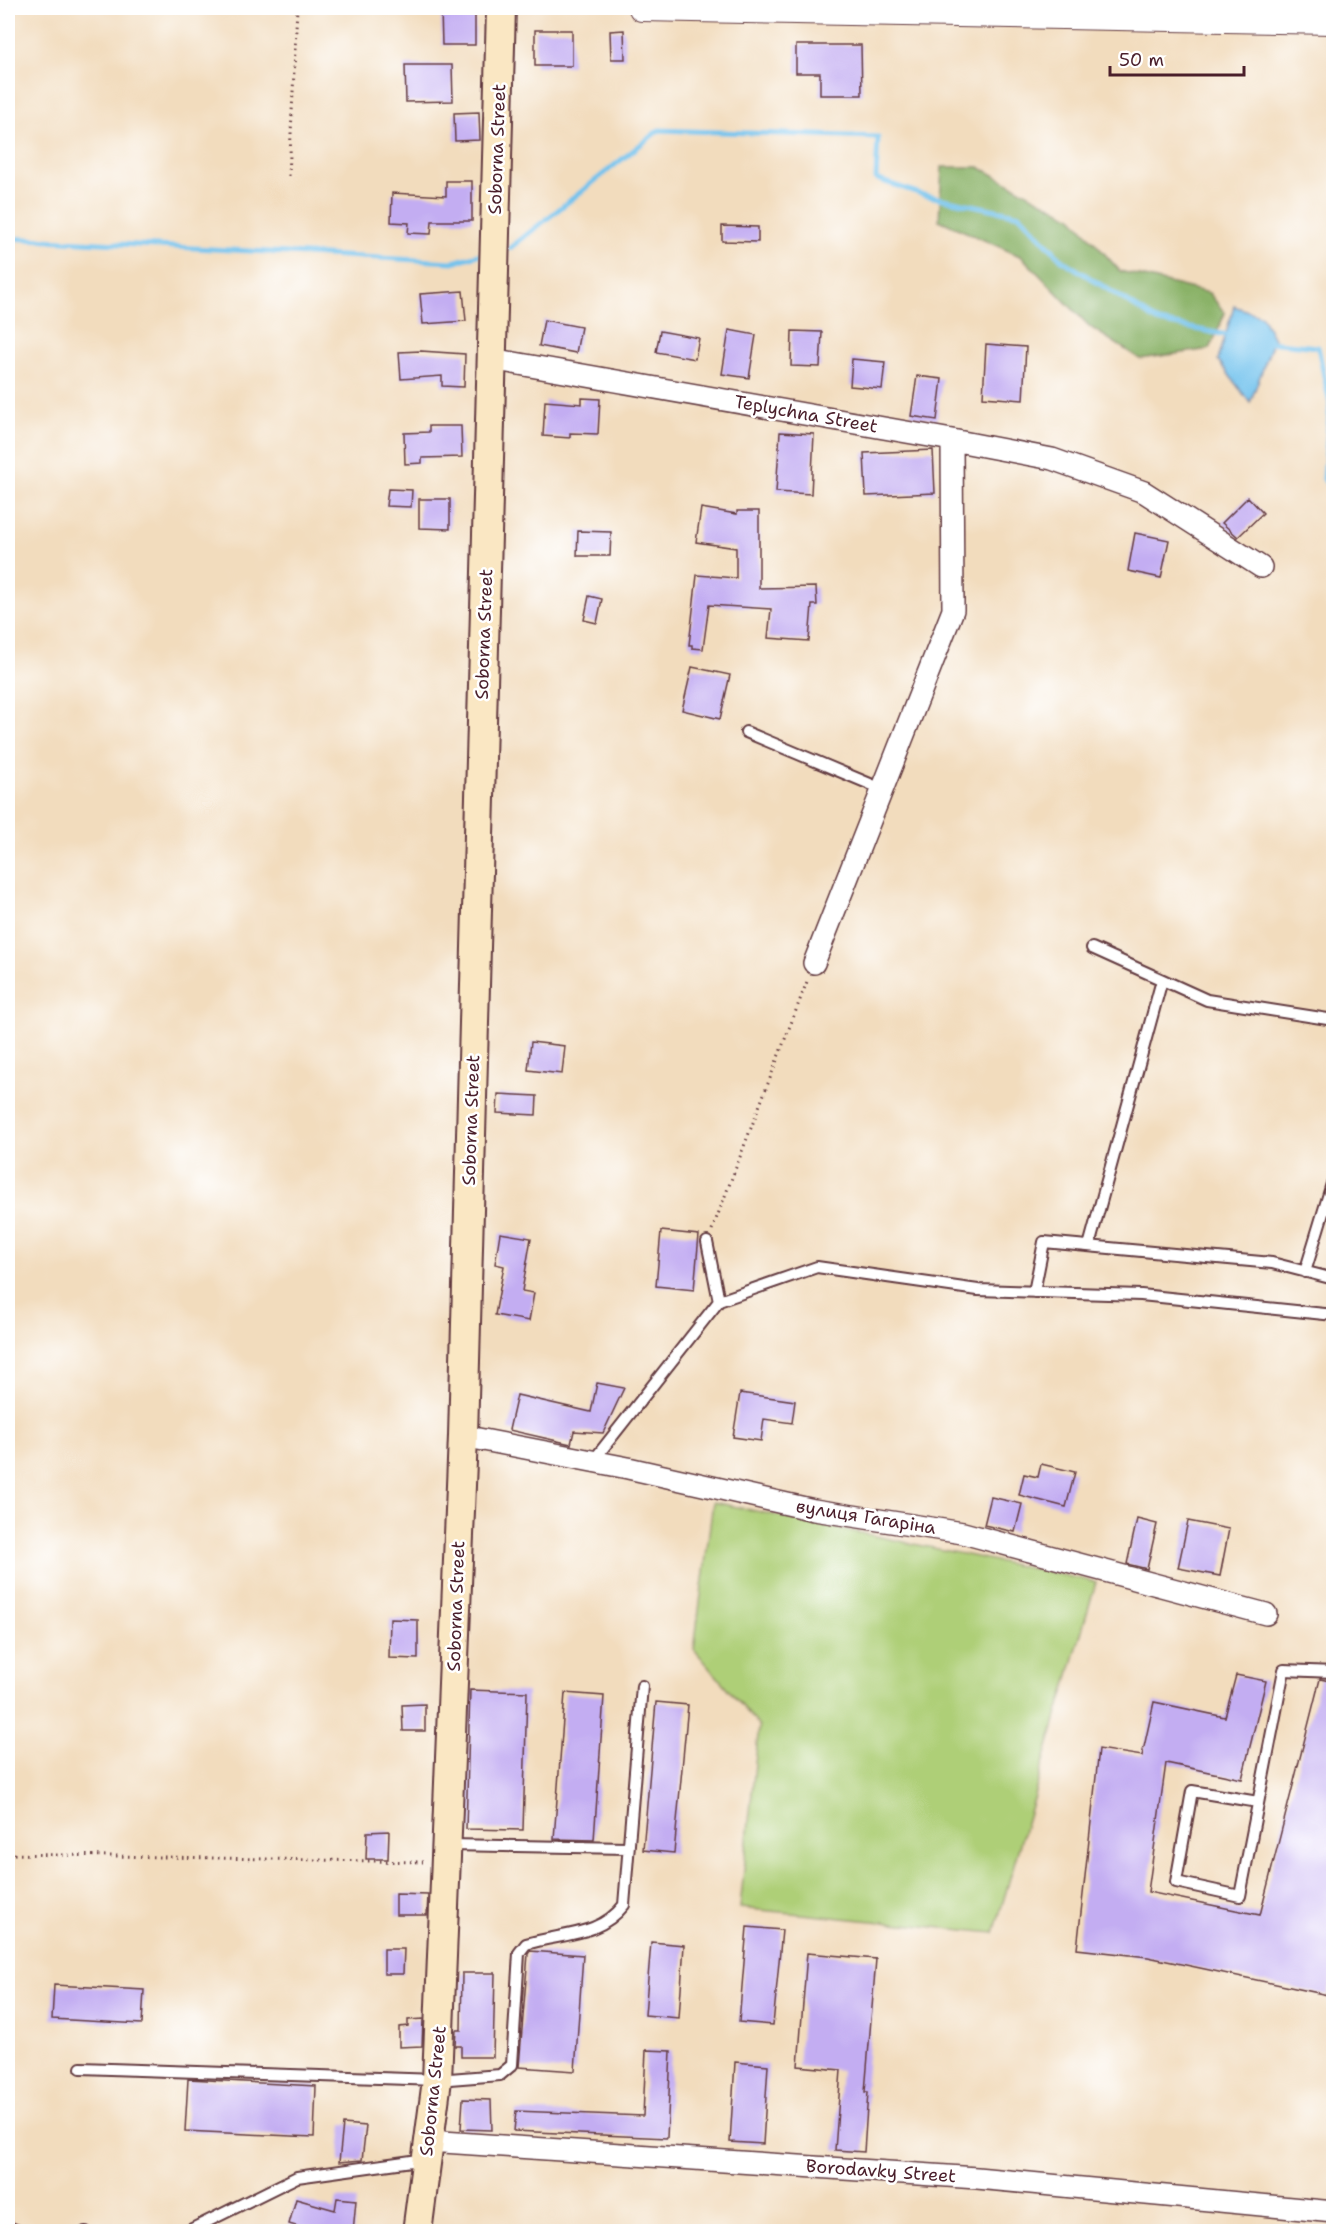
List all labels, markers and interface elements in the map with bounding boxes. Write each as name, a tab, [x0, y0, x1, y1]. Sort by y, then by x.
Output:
scale bar	[1110, 39, 1244, 77]
text: 50 m	[1119, 48, 1164, 72]
street label: Soborna Street	[483, 83, 511, 215]
street label: Teplychna Street	[732, 390, 880, 438]
street label: Soborna Street	[470, 568, 498, 700]
street label: Soborna Street	[457, 1054, 485, 1186]
street label: вулиця Гагаріна	[794, 1494, 938, 1540]
street label: Soborna Street	[442, 1540, 470, 1672]
street label: Soborna Street	[414, 2025, 452, 2157]
street label: Borodavky Street	[805, 2154, 957, 2188]

